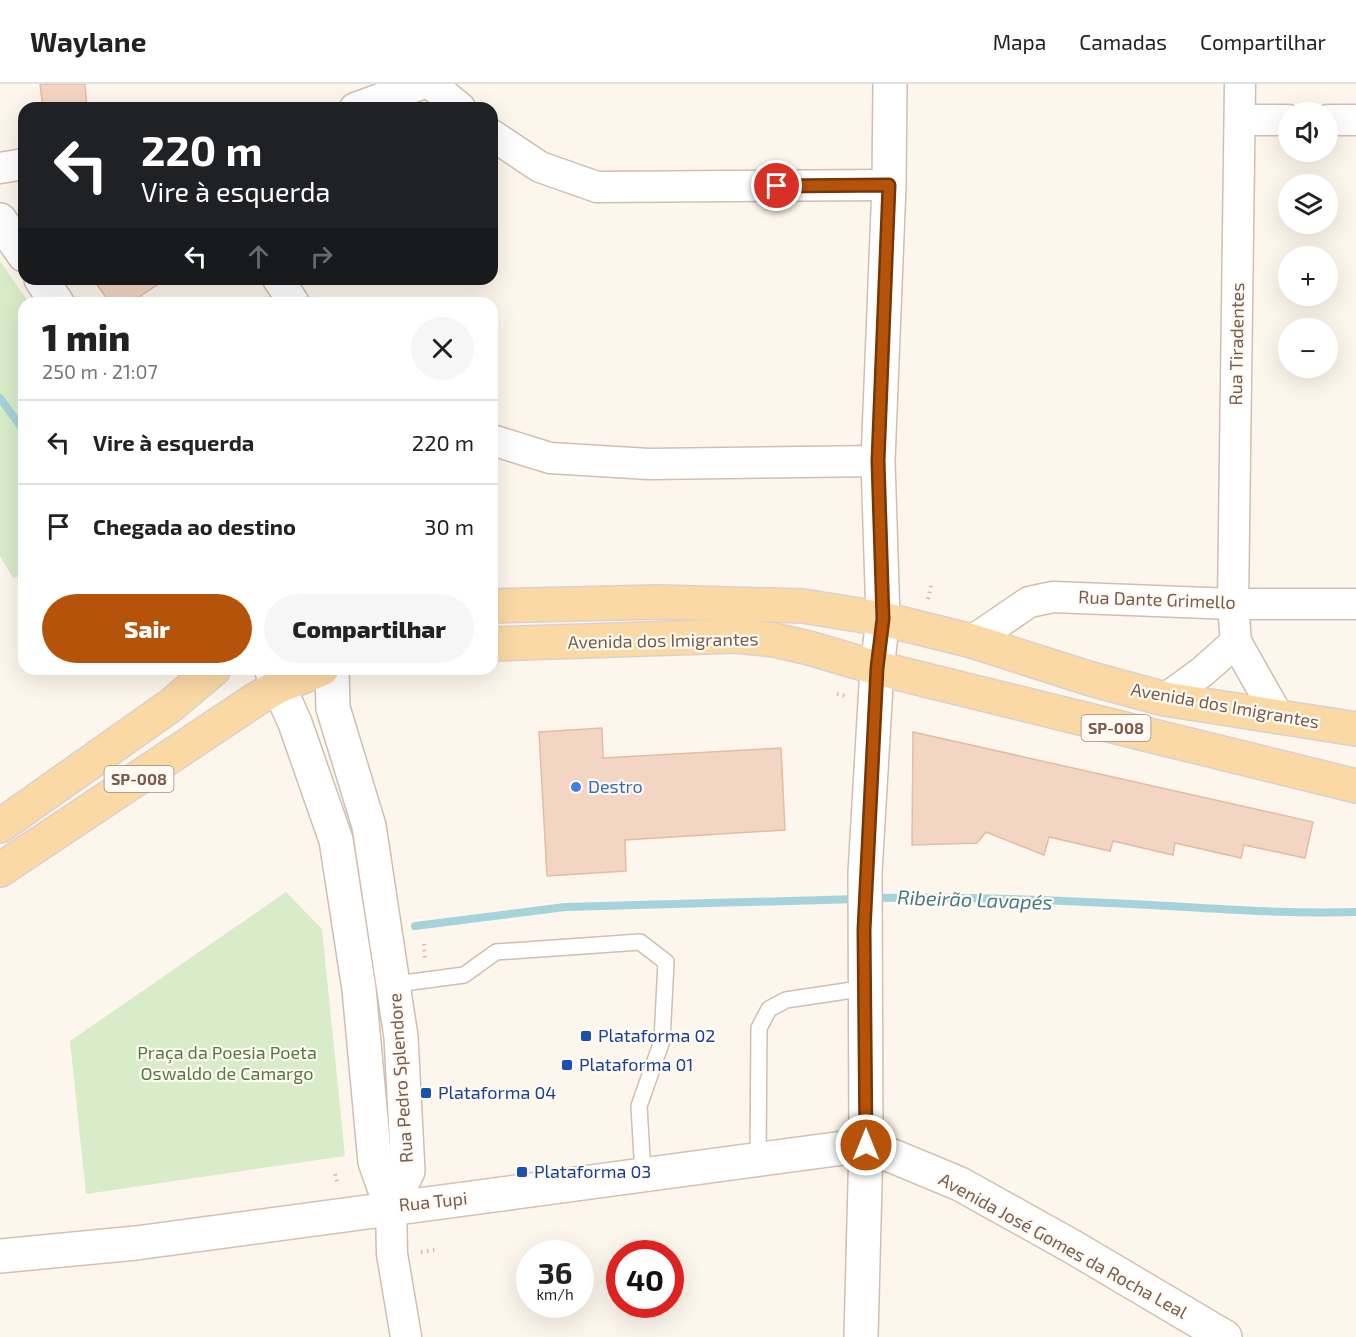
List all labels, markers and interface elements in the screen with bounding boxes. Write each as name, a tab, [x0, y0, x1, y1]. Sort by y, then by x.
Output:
text: Waylane	[30, 24, 146, 58]
text: Mapa	[993, 29, 1046, 54]
text: Camadas	[1079, 29, 1167, 54]
text: Compartilhar	[1200, 29, 1326, 54]
map controls	[1278, 102, 1338, 378]
button: sound	[1278, 102, 1338, 162]
text: 220 m	[141, 124, 262, 174]
icon: left	[42, 126, 120, 204]
pin	[751, 160, 802, 211]
icon: arrive	[760, 169, 793, 202]
button: layers	[1278, 174, 1338, 234]
text: Vire à esquerda	[141, 175, 330, 207]
icon: left	[179, 240, 212, 273]
icon: ahead	[242, 240, 275, 273]
icon: right	[305, 240, 338, 273]
button: +	[1278, 246, 1338, 306]
street label: Rua Tiradentes	[1224, 282, 1248, 406]
text: 1 min	[42, 315, 130, 358]
button: close	[411, 317, 474, 380]
button: −	[1278, 318, 1338, 378]
text: 250 m · 21:07	[42, 359, 158, 383]
icon: left	[42, 426, 75, 459]
text: Vire à esquerda	[93, 429, 254, 455]
text: 220 m	[412, 429, 474, 455]
icon: arrive	[42, 510, 75, 543]
text: Chegada ao destino	[93, 513, 296, 539]
text: 30 m	[424, 513, 474, 539]
street label: Rua Dante Grimello	[1078, 585, 1236, 613]
button: Sair	[42, 594, 252, 663]
button: Compartilhar	[264, 594, 474, 663]
street label: Avenida dos Imigrantes	[567, 627, 759, 653]
street label: Avenida dos Imigrantes	[1129, 678, 1321, 732]
road number: SP-008	[1082, 715, 1150, 741]
road number: SP-008	[104, 766, 174, 792]
place label: Destro	[588, 775, 643, 797]
marker: Destro	[569, 780, 583, 794]
water label: Ribeirão Lavapés	[897, 884, 1053, 914]
street label: Rua Pedro Splendore	[383, 992, 417, 1164]
place label: Plataforma 02	[598, 1024, 715, 1046]
marker: Plataforma 02	[579, 1029, 593, 1043]
park label: Praça da Poesia Poeta Oswaldo de Camargo	[137, 1041, 317, 1084]
place label: Plataforma 01	[579, 1053, 693, 1075]
marker: Plataforma 01	[560, 1058, 574, 1072]
place label: Plataforma 04	[438, 1081, 556, 1103]
marker: Plataforma 04	[419, 1086, 433, 1100]
position arrow	[834, 1113, 898, 1177]
place label: Plataforma 03	[534, 1160, 651, 1182]
marker: Plataforma 03	[515, 1165, 529, 1179]
street label: Avenida José Gomes da Rocha Leal	[935, 1167, 1192, 1323]
street label: Rua Tupi	[397, 1186, 468, 1216]
speed limit sign: 40	[606, 1240, 684, 1318]
text: 36	[538, 1254, 572, 1290]
text: km/h	[536, 1285, 574, 1303]

